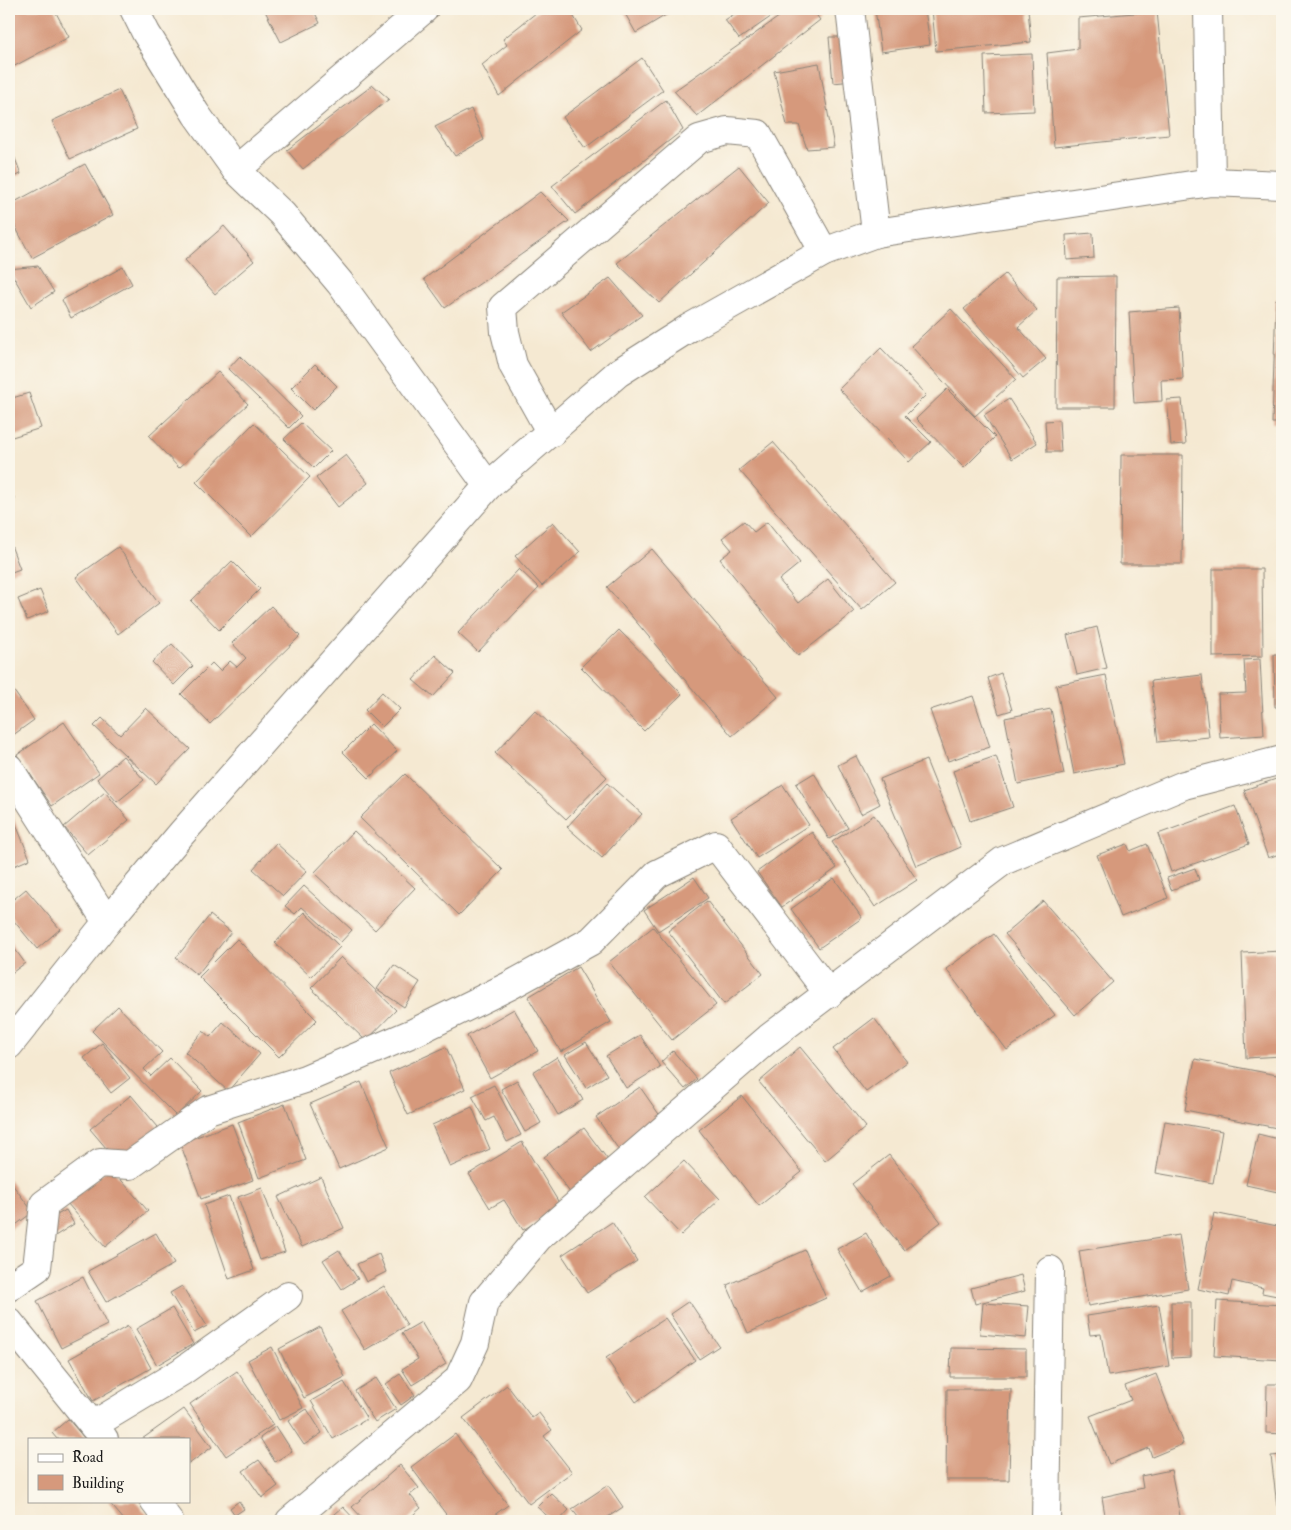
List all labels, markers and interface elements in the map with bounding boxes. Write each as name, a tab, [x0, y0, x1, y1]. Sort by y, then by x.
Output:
legend	[28, 1438, 190, 1502]
text: Road	[72, 1448, 104, 1467]
text: Building	[72, 1474, 124, 1493]

